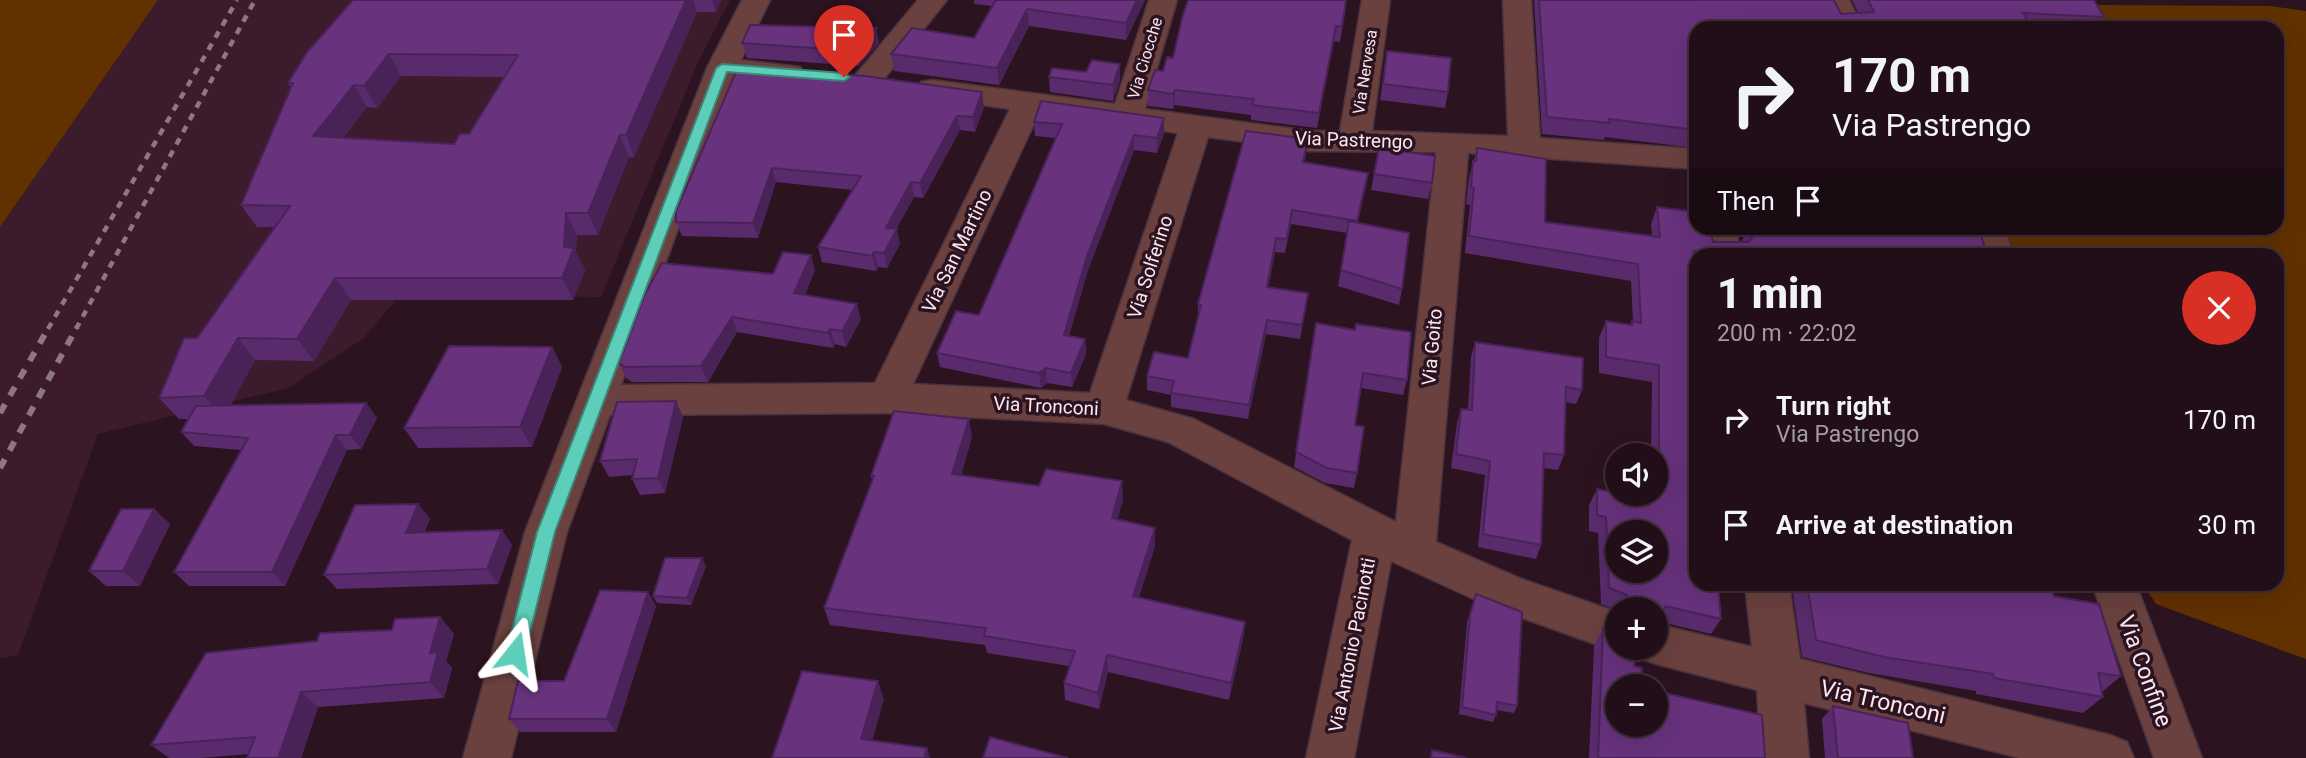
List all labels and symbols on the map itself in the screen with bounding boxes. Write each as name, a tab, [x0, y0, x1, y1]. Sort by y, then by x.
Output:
pin	[814, 5, 874, 77]
street label: Via Ciocche	[1124, 15, 1166, 101]
street label: Via Nervesa	[1349, 28, 1381, 116]
street label: Via Pastrengo	[1294, 126, 1414, 154]
street label: Via San Martino	[917, 185, 997, 317]
street label: Via Solferino	[1122, 212, 1178, 322]
street label: Via Goito	[1417, 308, 1447, 386]
street label: Via Tronconi	[993, 392, 1099, 420]
street label: Via Antonio Pacinotti	[1324, 556, 1380, 734]
street label: Via Confine	[2112, 611, 2178, 731]
position arrow	[478, 616, 552, 690]
street label: Via Tronconi	[1818, 674, 1948, 730]

